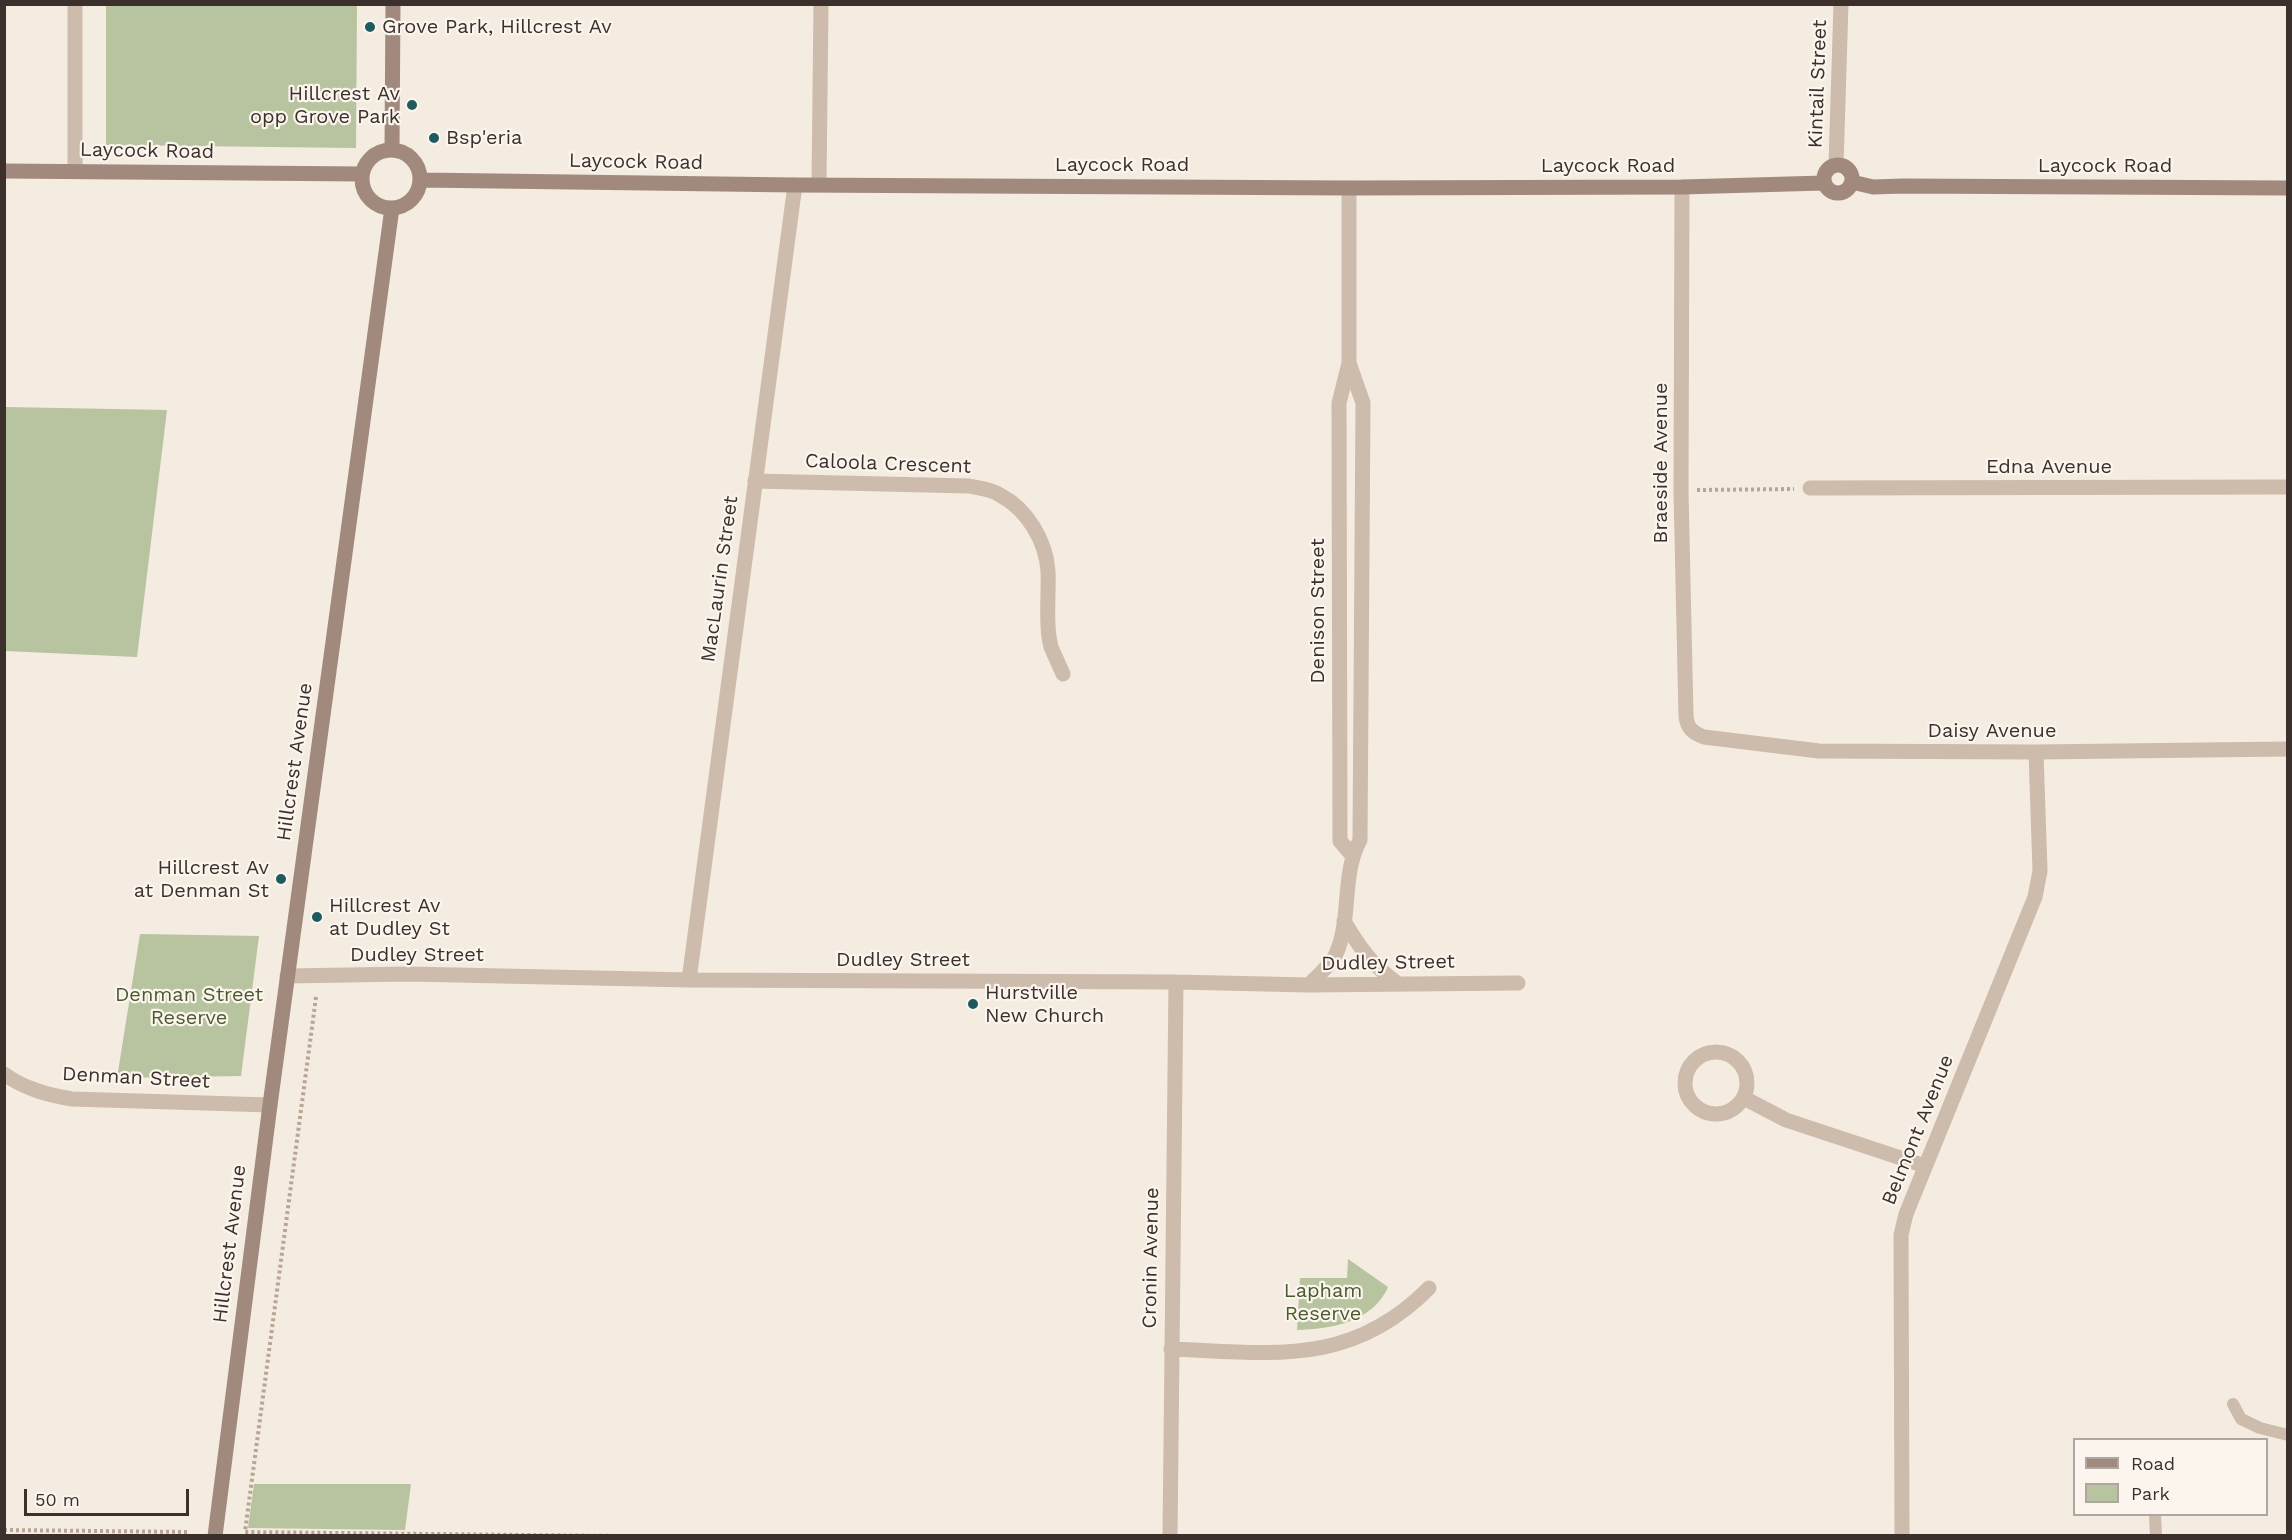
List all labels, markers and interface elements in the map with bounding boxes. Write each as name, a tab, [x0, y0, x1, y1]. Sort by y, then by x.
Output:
place label: Grove Park, Hillcrest Av	[382, 15, 612, 39]
street label: Kintail Street	[1804, 19, 1832, 149]
marker: Grove Park, Hillcrest Av	[363, 20, 377, 34]
place label: Hillcrest Av opp Grove Park	[250, 82, 400, 129]
marker: Hillcrest Av opp Grove Park	[405, 98, 419, 112]
place label: Bsp'eria	[446, 126, 522, 150]
marker: Bsp'eria	[427, 131, 441, 145]
street label: Laycock Road	[80, 138, 214, 164]
street label: Laycock Road	[569, 149, 703, 175]
street label: Laycock Road	[1055, 153, 1189, 177]
street label: Laycock Road	[1541, 154, 1675, 178]
street label: Laycock Road	[2038, 154, 2172, 178]
street label: Braeside Avenue	[1649, 382, 1673, 544]
street label: Caloola Crescent	[804, 449, 972, 479]
street label: Edna Avenue	[1986, 455, 2112, 479]
street label: MacLaurin Street	[696, 494, 744, 664]
street label: Denison Street	[1306, 538, 1330, 684]
street label: Hillcrest Avenue	[272, 681, 318, 843]
street label: Daisy Avenue	[1928, 719, 2056, 743]
place label: Hillcrest Av at Denman St	[134, 856, 269, 903]
marker: Hillcrest Av at Denman St	[274, 872, 288, 886]
place label: Hillcrest Av at Dudley St	[329, 894, 450, 941]
marker: Hillcrest Av at Dudley St	[310, 910, 324, 924]
street label: Dudley Street	[350, 943, 484, 967]
street label: Dudley Street	[836, 948, 970, 972]
street label: Dudley Street	[1321, 950, 1455, 976]
place label: Hurstville New Church	[985, 981, 1104, 1028]
park label: Denman Street Reserve	[115, 983, 263, 1030]
marker: Hurstville New Church	[966, 997, 980, 1011]
street label: Belmont Avenue	[1877, 1051, 1959, 1209]
street label: Denman Street	[61, 1062, 211, 1094]
street label: Hillcrest Avenue	[208, 1163, 252, 1325]
street label: Cronin Avenue	[1138, 1187, 1164, 1329]
park label: Lapham Reserve	[1284, 1279, 1362, 1326]
legend	[2073, 1438, 2268, 1516]
text: Road	[2131, 1453, 2175, 1474]
scale bar	[27, 1477, 192, 1515]
text: Park	[2131, 1483, 2170, 1504]
text: 50 m	[35, 1489, 80, 1510]

